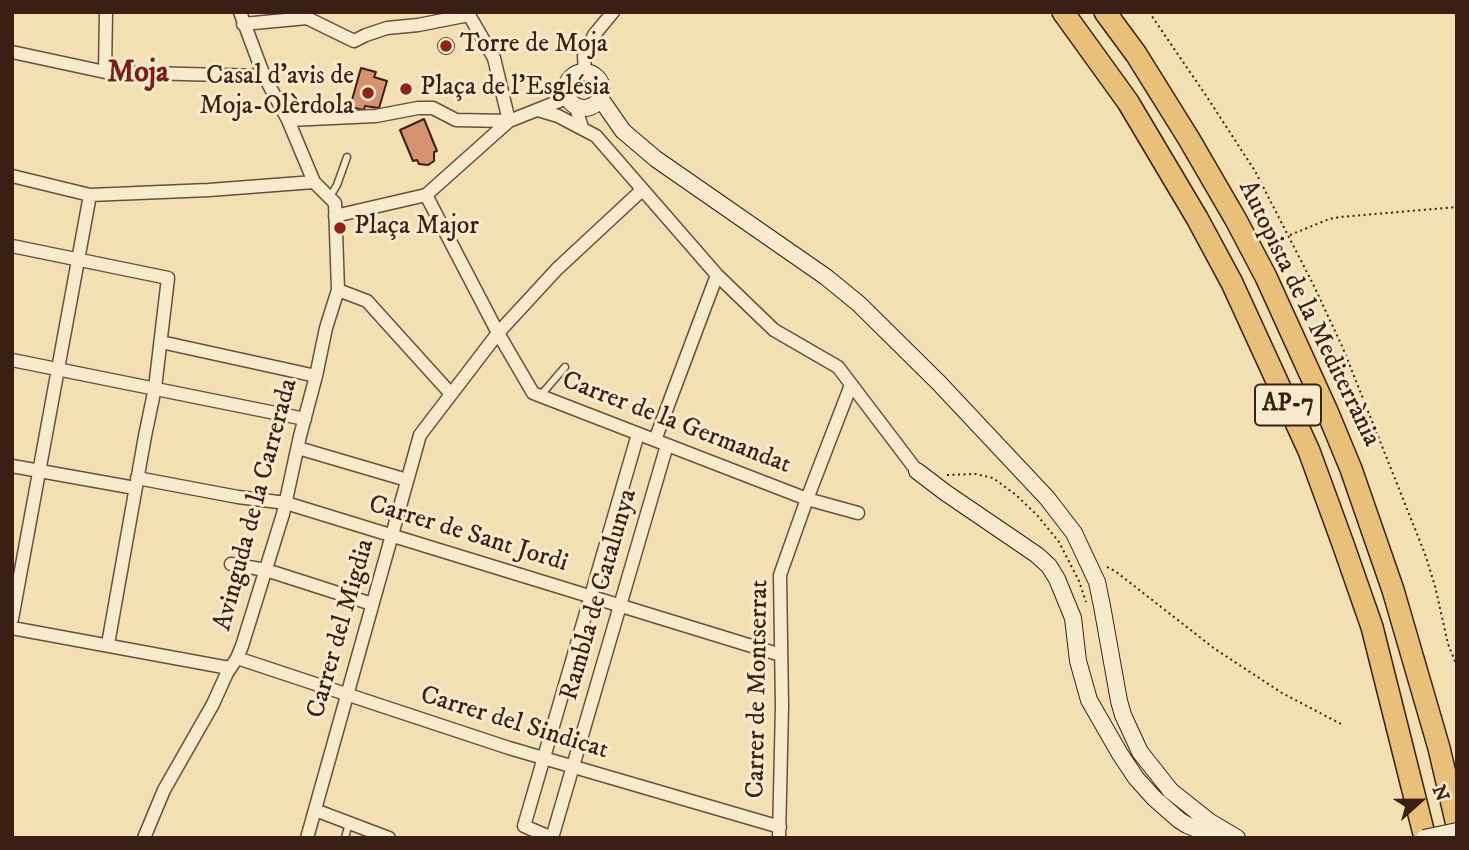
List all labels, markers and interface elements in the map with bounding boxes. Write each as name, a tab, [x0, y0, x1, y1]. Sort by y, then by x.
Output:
place label: Torre de Moja	[460, 30, 608, 62]
marker: Torre de Moja	[438, 38, 454, 54]
district label: Moja	[107, 57, 169, 93]
place label: Casal d'avis de Moja-Olèrdola	[199, 62, 354, 124]
place label: Plaça de l'Església	[420, 73, 610, 105]
marker: Plaça de l'Església	[398, 81, 414, 97]
marker: Casal d'avis de Moja-Olèrdola	[360, 85, 376, 101]
street label: Autopista de la Mediterrània	[1230, 176, 1386, 452]
place label: Plaça Major	[354, 212, 479, 244]
marker: Plaça Major	[332, 220, 348, 236]
street label: Carrer de la Germandat	[557, 366, 795, 482]
street label: Avinguda de la Carrerada	[208, 376, 306, 634]
road number: AP-7	[1255, 384, 1321, 426]
street label: Rambla de Catalunya	[555, 486, 645, 704]
street label: Carrer de Sant Jordi	[365, 490, 571, 580]
street label: Carrer del Migdia	[302, 536, 382, 722]
street label: Carrer de Montserrat	[741, 579, 777, 799]
street label: Carrer del Sindicat	[416, 681, 612, 767]
north arrow	[1385, 766, 1455, 836]
text: N	[1427, 782, 1454, 805]

